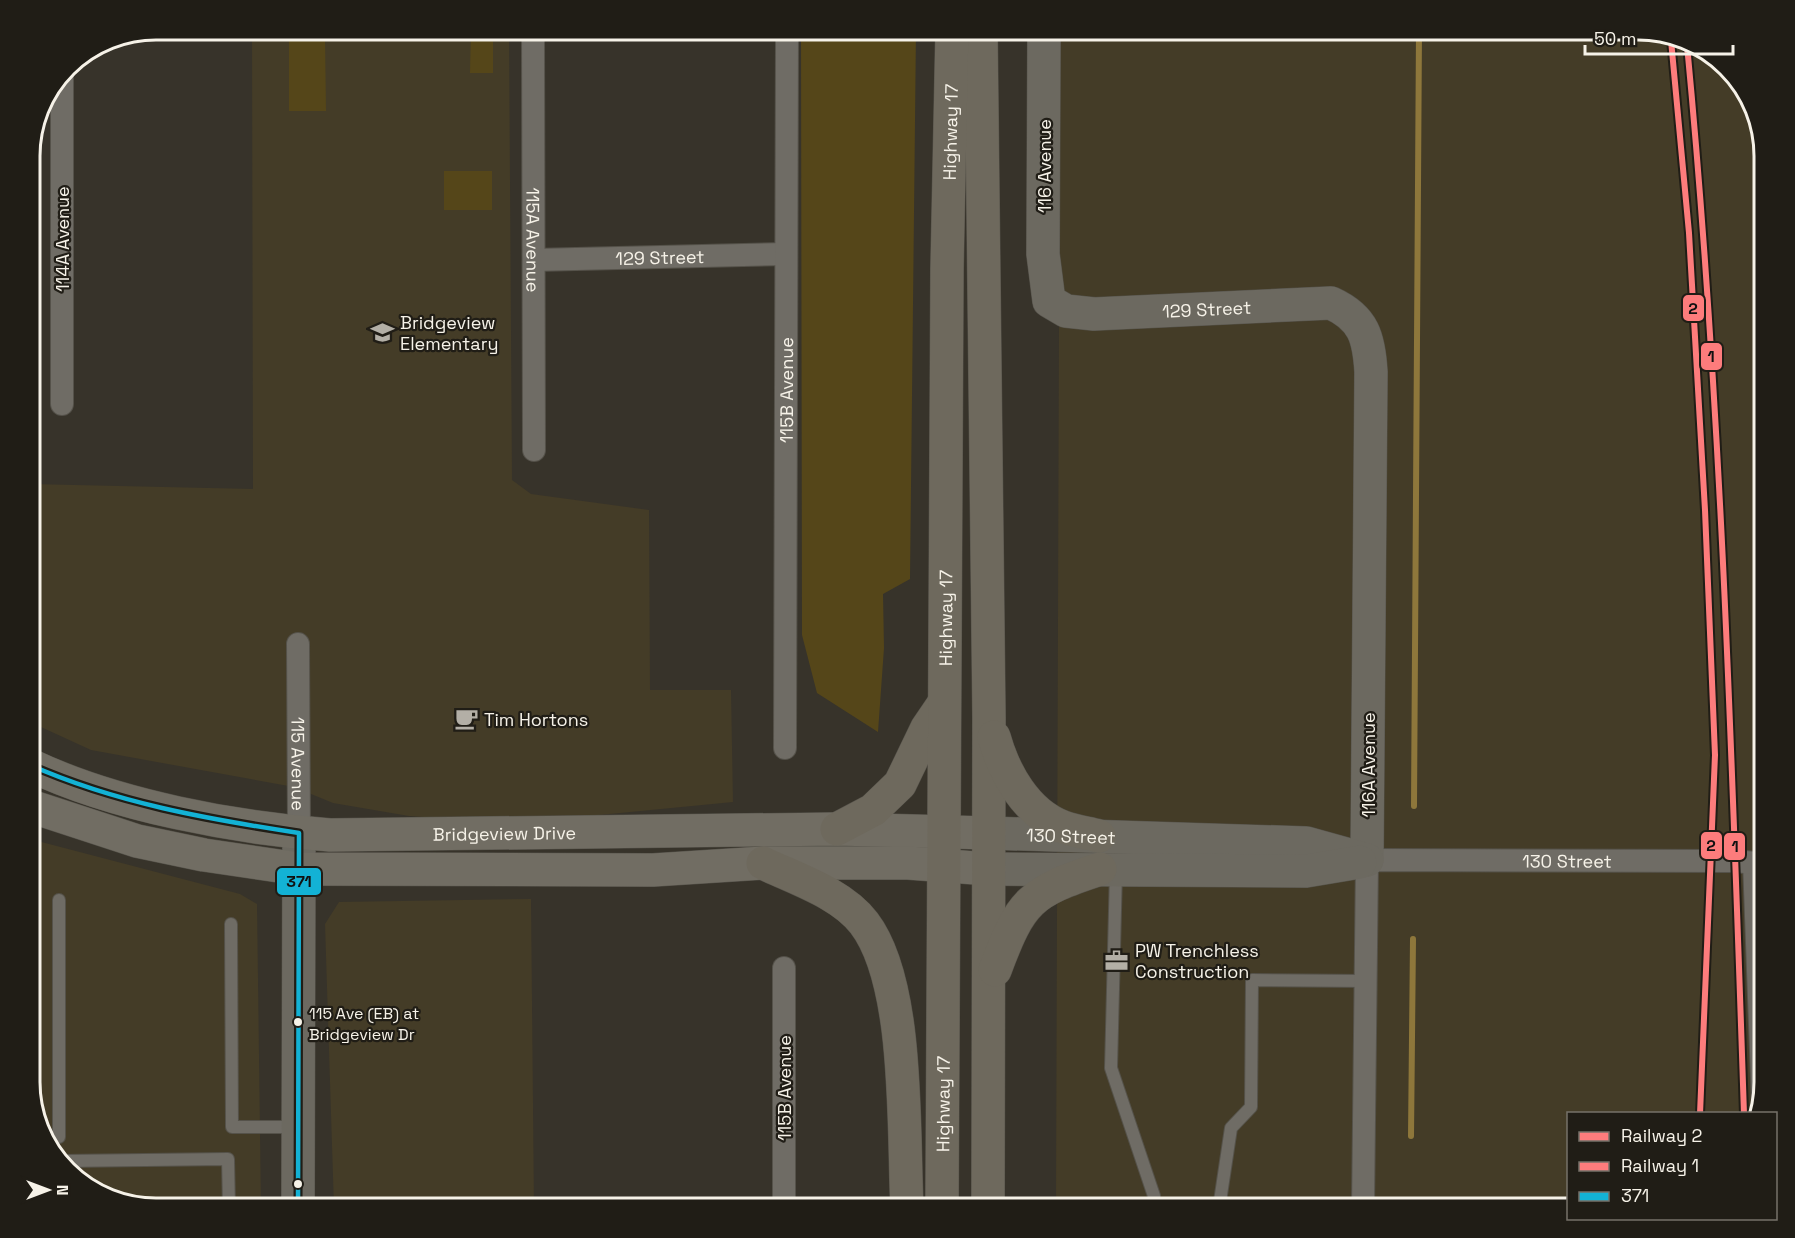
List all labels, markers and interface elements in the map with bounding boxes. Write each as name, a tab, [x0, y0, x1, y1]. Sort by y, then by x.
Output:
scale bar	[1585, 18, 1734, 56]
text: 50 m	[1594, 27, 1636, 50]
street label: Highway 17	[937, 84, 962, 181]
street label: 116 Avenue	[1033, 119, 1056, 213]
street label: 114A Avenue	[51, 186, 74, 292]
street label: 115A Avenue	[522, 187, 545, 293]
street label: 129 Street	[615, 244, 705, 270]
line badge: 2	[1682, 294, 1705, 322]
street label: 129 Street	[1162, 295, 1252, 322]
text: 2	[1688, 298, 1698, 319]
place label: Bridgeview Elementary	[400, 311, 499, 355]
school or university icon: Bridgeview Elementary	[369, 319, 395, 345]
street label: 115B Avenue	[774, 337, 798, 443]
line badge: 1	[1700, 342, 1723, 371]
text: 1	[1707, 346, 1715, 367]
street label: Highway 17	[933, 570, 957, 666]
cafe icon: Tim Hortons	[453, 706, 479, 732]
place label: Tim Hortons	[484, 708, 588, 731]
street label: 116A Avenue	[1357, 712, 1380, 818]
street label: 115 Avenue	[287, 717, 310, 811]
street label: Bridgeview Drive	[433, 821, 576, 845]
street label: 130 Street	[1026, 823, 1116, 848]
line badge: 2	[1700, 831, 1723, 860]
line badge: 1	[1723, 832, 1746, 861]
text: 2	[1706, 835, 1716, 856]
text: 1	[1731, 836, 1739, 857]
street label: 130 Street	[1522, 849, 1612, 872]
line badge: 371	[276, 867, 322, 896]
text: 371	[286, 871, 312, 892]
place label: PW Trenchless Construction	[1135, 939, 1259, 983]
office icon: PW Trenchless Construction	[1104, 947, 1130, 973]
place label: 115 Ave (EB) at Bridgeview Dr	[309, 1003, 419, 1045]
marker: 115 Ave (EB) at Bridgeview Dr	[292, 1016, 304, 1028]
street label: 115B Avenue	[773, 1035, 796, 1141]
street label: Highway 17	[931, 1056, 954, 1152]
legend	[1567, 1112, 1777, 1220]
text: Railway 2	[1621, 1124, 1702, 1147]
text: Railway 1	[1621, 1154, 1699, 1177]
north arrow	[18, 1160, 78, 1220]
unlabelled marker	[292, 1178, 304, 1190]
text: 371	[1621, 1184, 1649, 1207]
text: N	[52, 1185, 73, 1195]

